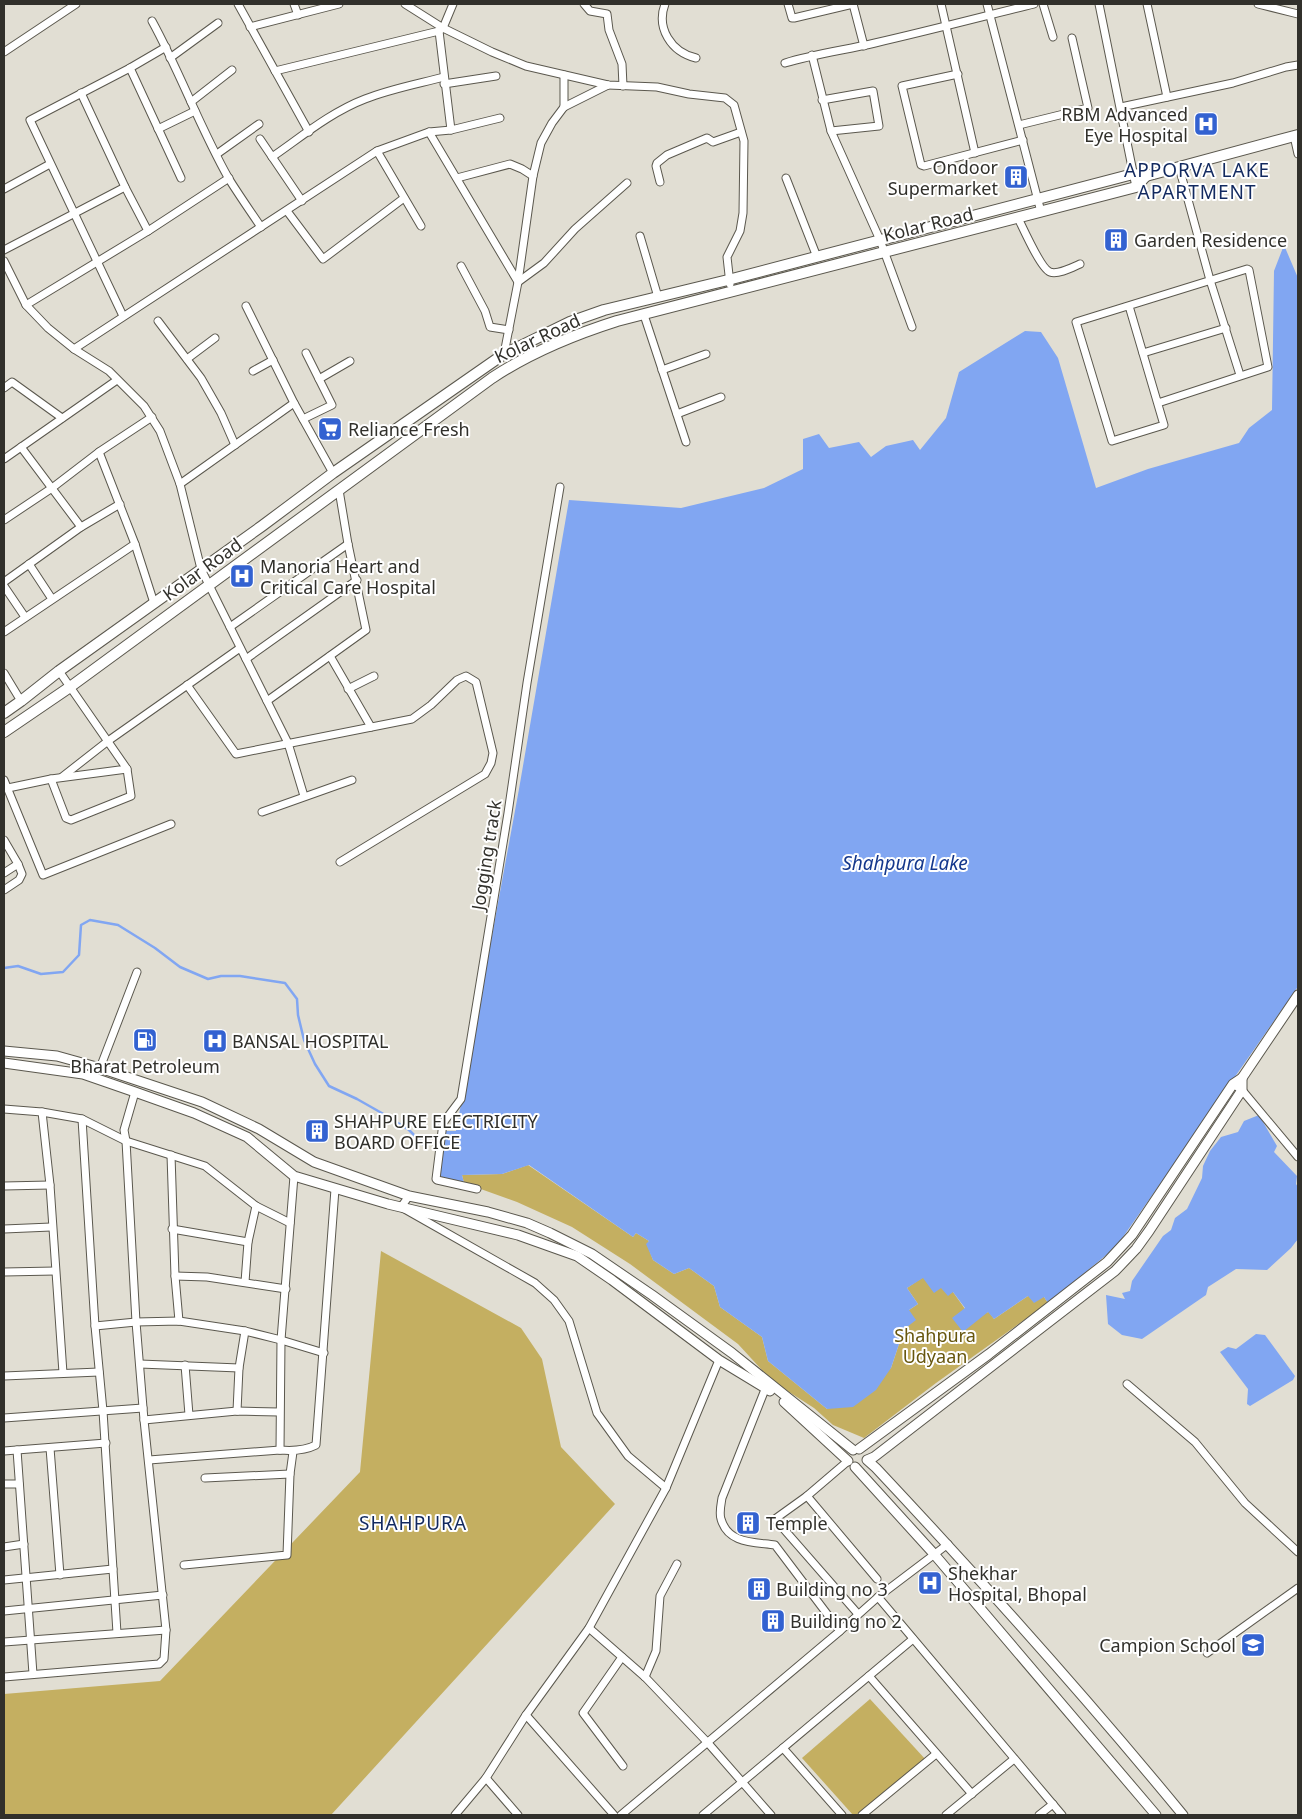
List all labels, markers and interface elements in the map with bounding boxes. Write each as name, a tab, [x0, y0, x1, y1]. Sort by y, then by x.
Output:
place label: RBM Advanced Eye Hospital	[1061, 102, 1188, 147]
hospital icon: RBM Advanced Eye Hospital	[1193, 111, 1219, 137]
place label: Ondoor Supermarket	[888, 155, 999, 200]
district label: APPORVA LAKE APARTMENT	[1124, 157, 1270, 205]
building icon: Ondoor Supermarket	[1003, 164, 1029, 190]
street label: Kolar Road	[880, 201, 976, 247]
building icon: Garden Residence	[1103, 227, 1129, 253]
place label: Garden Residence	[1134, 228, 1287, 252]
street label: Kolar Road	[490, 308, 584, 368]
supermarket icon: Reliance Fresh	[317, 416, 343, 442]
place label: Reliance Fresh	[348, 417, 470, 441]
street label: Kolar Road	[158, 532, 246, 606]
place label: Manoria Heart and Critical Care Hospital	[260, 554, 436, 599]
hospital icon: Manoria Heart and Critical Care Hospital	[229, 563, 255, 589]
street label: Jogging track	[465, 798, 507, 914]
water label: Shahpura Lake	[842, 850, 968, 876]
fuel station icon: Bharat Petroleum	[132, 1027, 158, 1053]
hospital icon: BANSAL HOSPITAL	[202, 1028, 228, 1054]
place label: BANSAL HOSPITAL	[232, 1029, 388, 1053]
place label: Bharat Petroleum	[70, 1054, 220, 1078]
place label: SHAHPURE ELECTRICITY BOARD OFFICE	[334, 1109, 539, 1154]
building icon: SHAHPURE ELECTRICITY BOARD OFFICE	[304, 1118, 330, 1144]
park label: Shahpura Udyaan	[894, 1323, 976, 1368]
district label: SHAHPURA	[359, 1510, 467, 1536]
building icon: Temple	[735, 1510, 761, 1536]
place label: Temple	[766, 1511, 828, 1535]
place label: Shekhar Hospital, Bhopal	[948, 1561, 1087, 1606]
hospital icon: Shekhar Hospital, Bhopal	[917, 1570, 943, 1596]
building icon: Building no 3	[746, 1576, 772, 1602]
place label: Building no 3	[776, 1577, 888, 1601]
building icon: Building no 2	[760, 1608, 786, 1634]
place label: Building no 2	[790, 1609, 902, 1633]
school or university icon: Campion School	[1240, 1632, 1266, 1658]
place label: Campion School	[1099, 1633, 1236, 1657]

